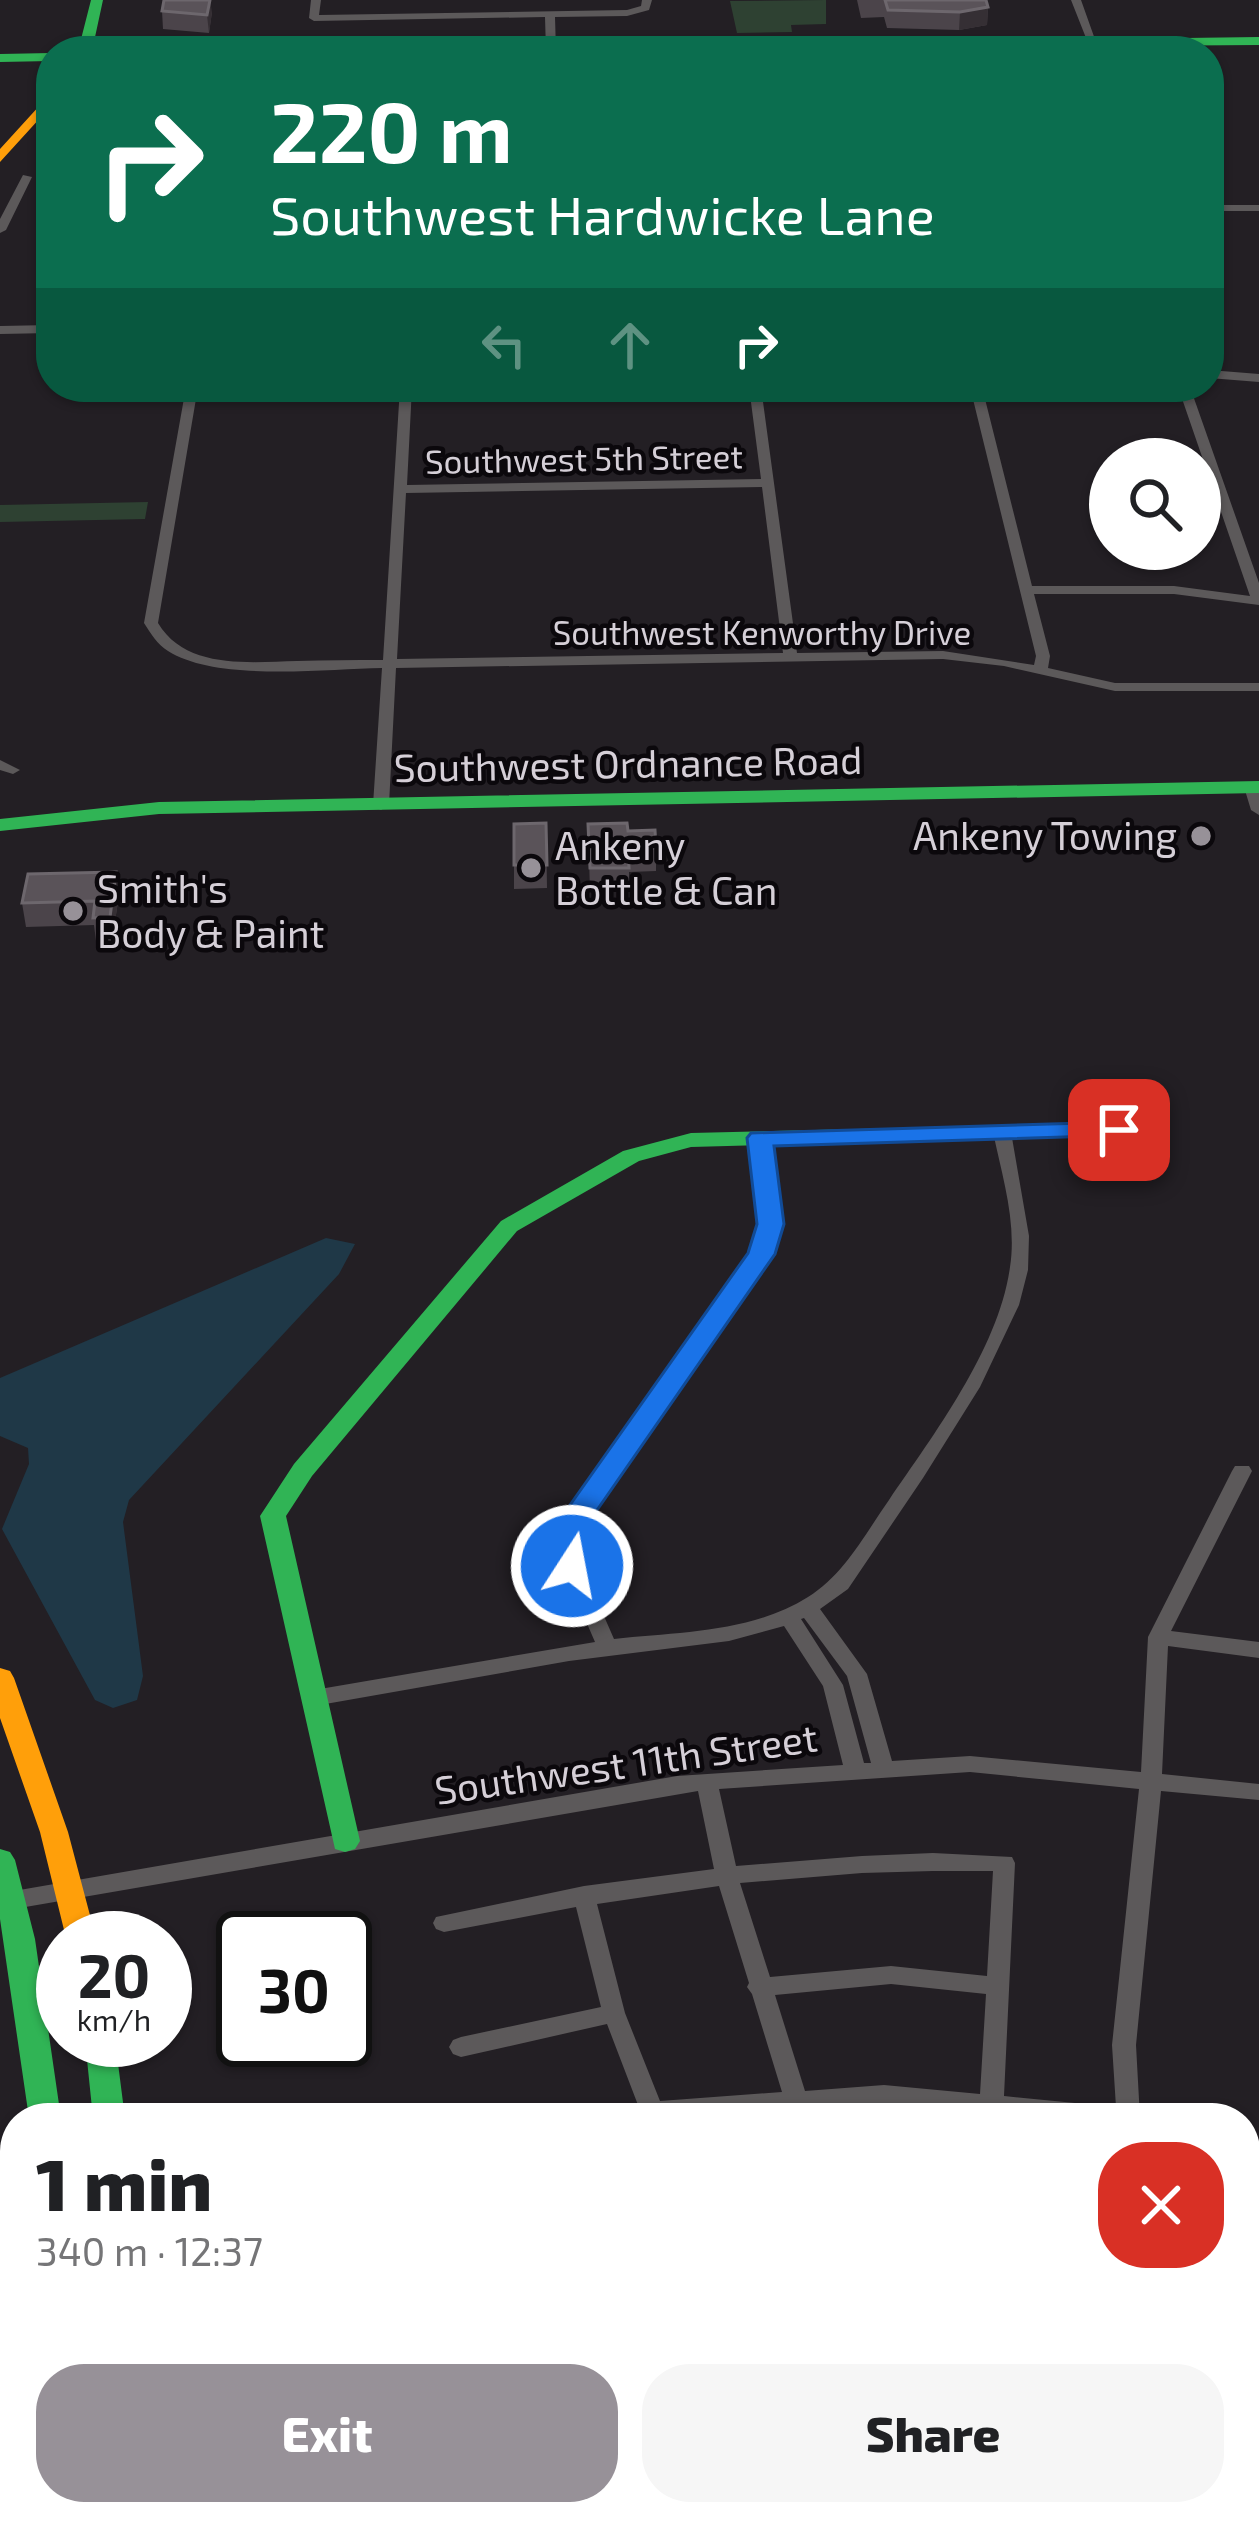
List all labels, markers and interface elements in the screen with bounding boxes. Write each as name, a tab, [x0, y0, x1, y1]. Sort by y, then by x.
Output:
text: 220 m	[270, 79, 513, 180]
icon: right	[72, 84, 228, 240]
text: Southwest Hardwicke Lane	[270, 181, 935, 246]
icon: left	[471, 312, 537, 378]
icon: ahead	[597, 312, 663, 378]
icon: right	[723, 312, 789, 378]
street label: Southwest 5th Street	[425, 435, 743, 481]
map controls	[1089, 438, 1221, 570]
button: search	[1089, 438, 1221, 570]
street label: Southwest Kenworthy Drive	[553, 612, 971, 652]
street label: Southwest Ordnance Road	[393, 735, 863, 790]
place label: Ankeny Towing	[913, 811, 1177, 858]
place label: Ankeny Bottle & Can	[555, 821, 777, 913]
marker: Ankeny Towing	[1188, 823, 1214, 849]
marker: Ankeny Bottle & Can	[518, 855, 544, 881]
place label: Smith's Body & Paint	[97, 864, 324, 956]
marker: Smith's Body & Paint	[60, 898, 86, 924]
pin	[1068, 1079, 1170, 1181]
icon: arrive	[1086, 1097, 1152, 1163]
position arrow	[509, 1503, 635, 1629]
street label: Southwest 11th Street	[432, 1712, 820, 1813]
speed limit sign: 30	[216, 1911, 372, 2067]
text: 20	[78, 1938, 150, 2010]
text: km/h	[77, 2001, 151, 2037]
text: 1 min	[36, 2139, 212, 2225]
button: close	[1098, 2142, 1224, 2268]
text: 340 m · 12:37	[36, 2227, 263, 2274]
button: Exit	[36, 2364, 618, 2502]
button: Share	[642, 2364, 1224, 2502]

